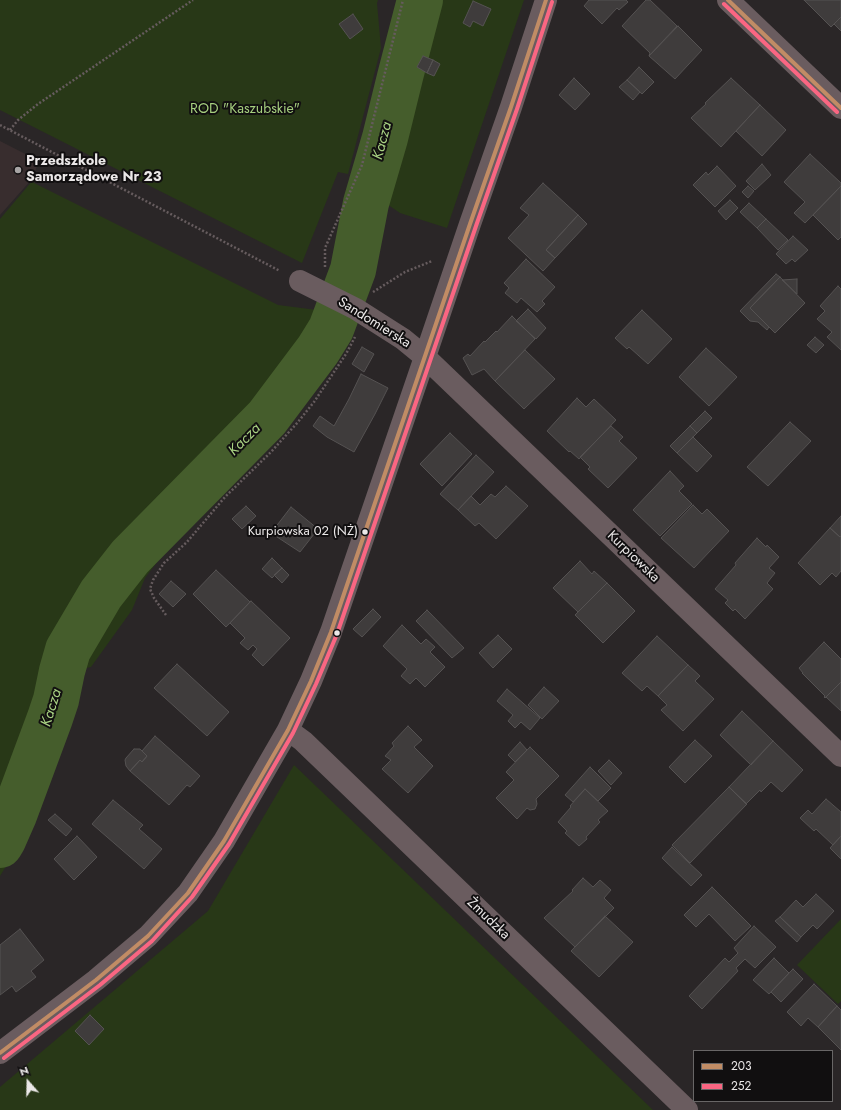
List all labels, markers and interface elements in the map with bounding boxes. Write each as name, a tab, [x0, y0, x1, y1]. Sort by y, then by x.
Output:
park label: ROD "Kaszubskie"	[190, 102, 300, 118]
water label: Kacza	[369, 120, 397, 162]
place label: Przedszkole Samorządowe Nr 23	[26, 154, 161, 186]
marker: Przedszkole Samorządowe Nr 23	[13, 165, 23, 175]
street label: Sandomierska	[335, 294, 413, 352]
water label: Kacza	[225, 420, 265, 460]
place label: Kurpiowska 02 (NŻ)	[248, 524, 358, 540]
marker: Kurpiowska 02 (NŻ)	[360, 527, 370, 537]
street label: Kurpiowska	[603, 528, 663, 586]
unlabelled marker	[332, 628, 342, 638]
water label: Kacza	[38, 687, 66, 729]
street label: Żmudzka	[463, 894, 513, 944]
legend	[693, 1050, 833, 1102]
text: 203	[731, 1057, 752, 1075]
north arrow	[8, 1062, 48, 1102]
text: N	[17, 1062, 31, 1080]
text: 252	[731, 1077, 751, 1095]

